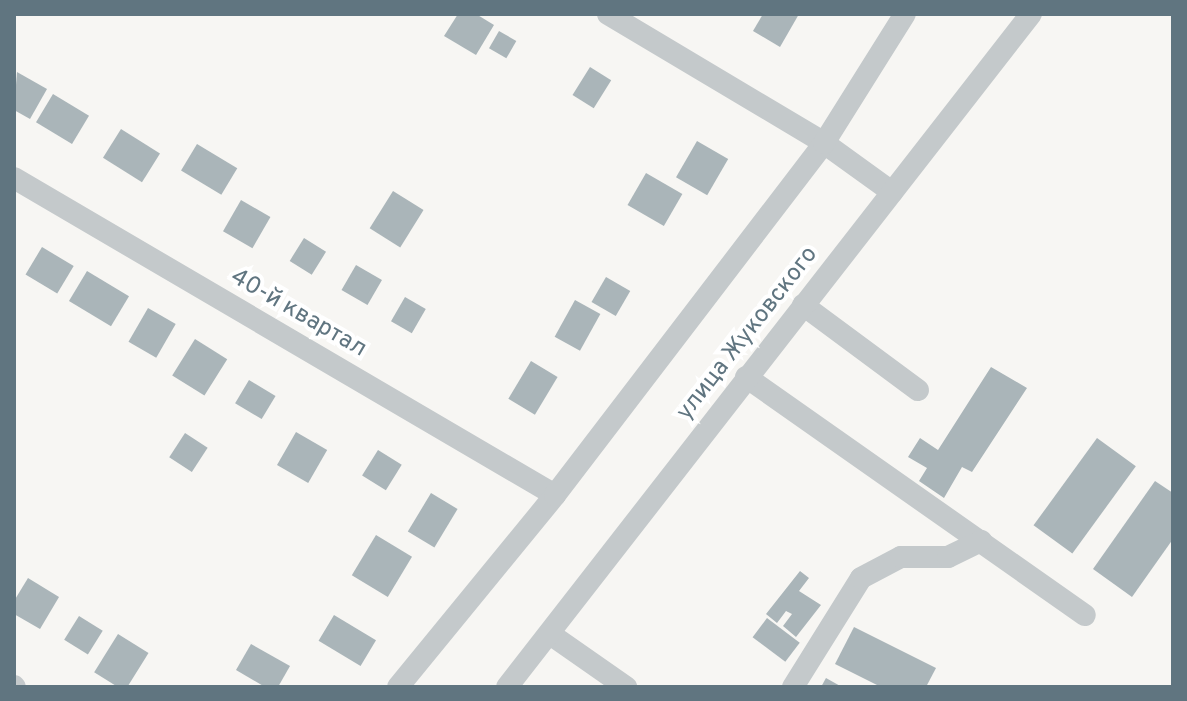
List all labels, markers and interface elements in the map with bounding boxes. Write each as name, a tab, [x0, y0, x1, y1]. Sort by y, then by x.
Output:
street label: улица Жуковского	[671, 241, 825, 427]
street label: 40-й квартал	[225, 264, 371, 364]

